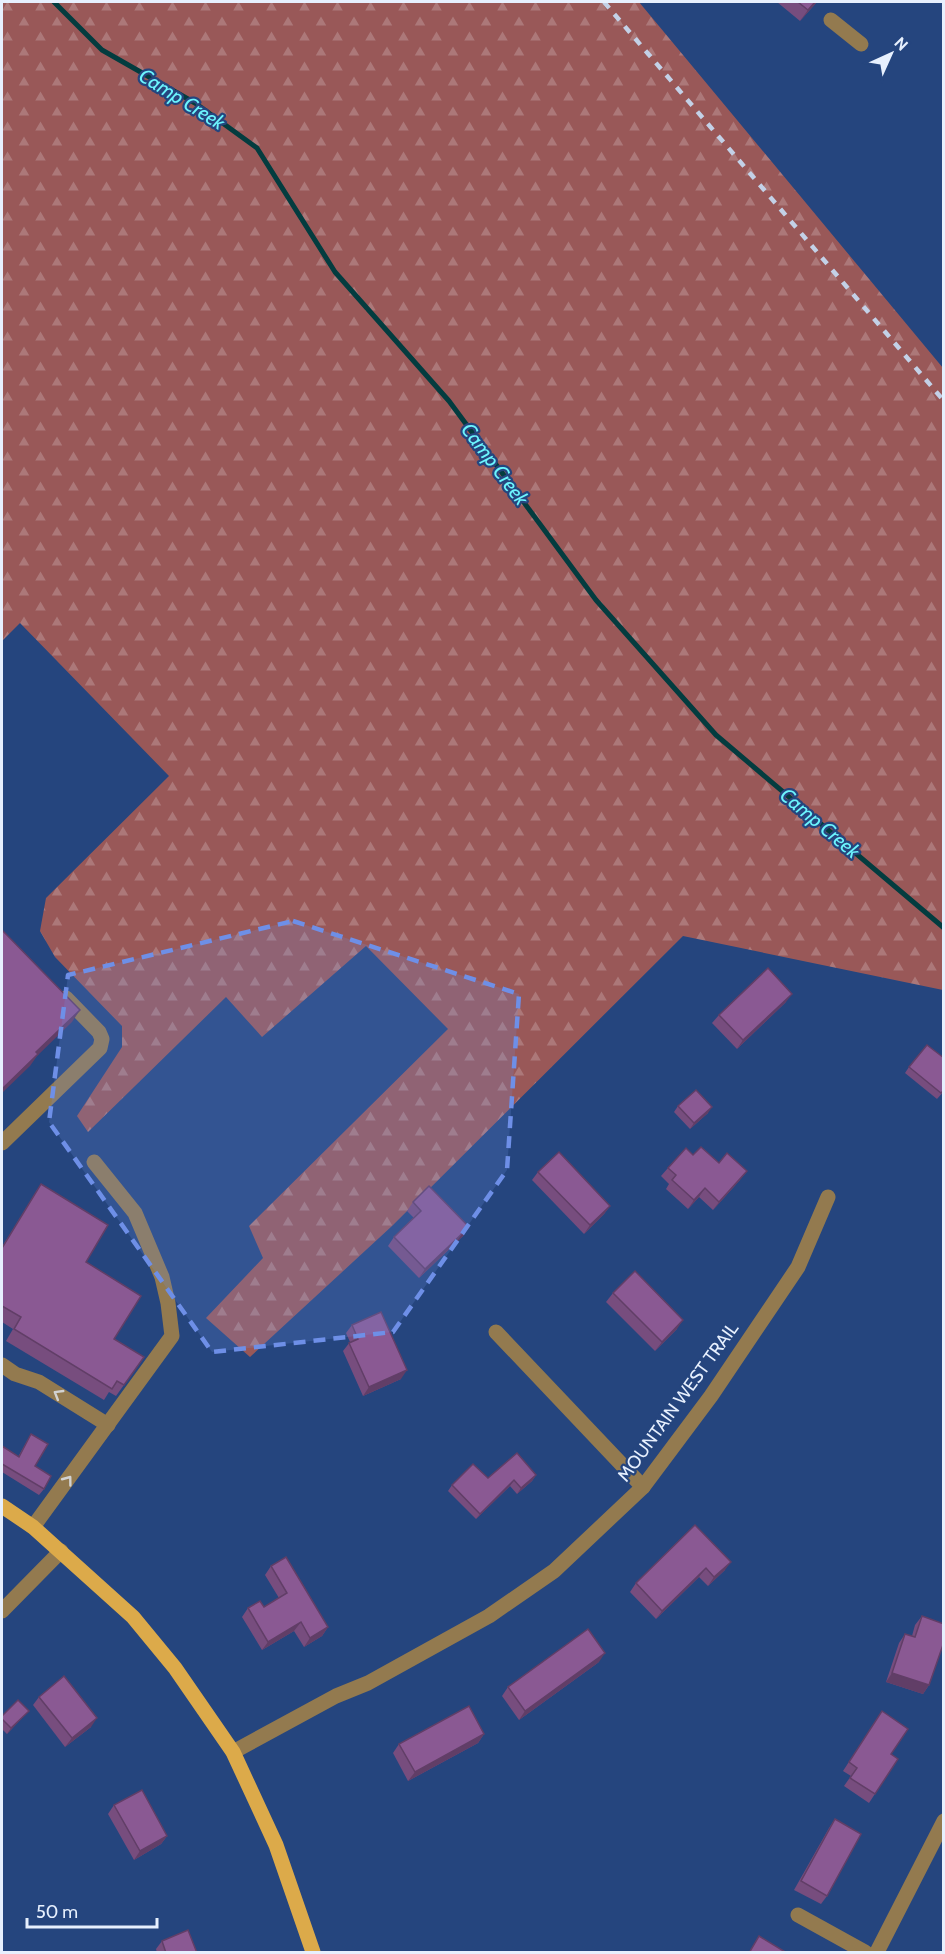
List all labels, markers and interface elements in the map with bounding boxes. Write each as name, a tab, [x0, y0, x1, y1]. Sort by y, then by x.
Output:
north arrow	[861, 24, 921, 84]
text: N	[891, 33, 912, 54]
water label: Camp Creek	[135, 63, 231, 136]
water label: Camp Creek	[456, 418, 535, 511]
water label: Camp Creek	[775, 783, 866, 864]
street label: MOUNTAIN WEST TRAIL	[613, 1318, 743, 1486]
one-way arrow	[54, 1390, 64, 1402]
one-way arrow	[61, 1475, 72, 1486]
scale bar	[27, 1891, 158, 1929]
text: 50 m	[36, 1901, 78, 1923]

